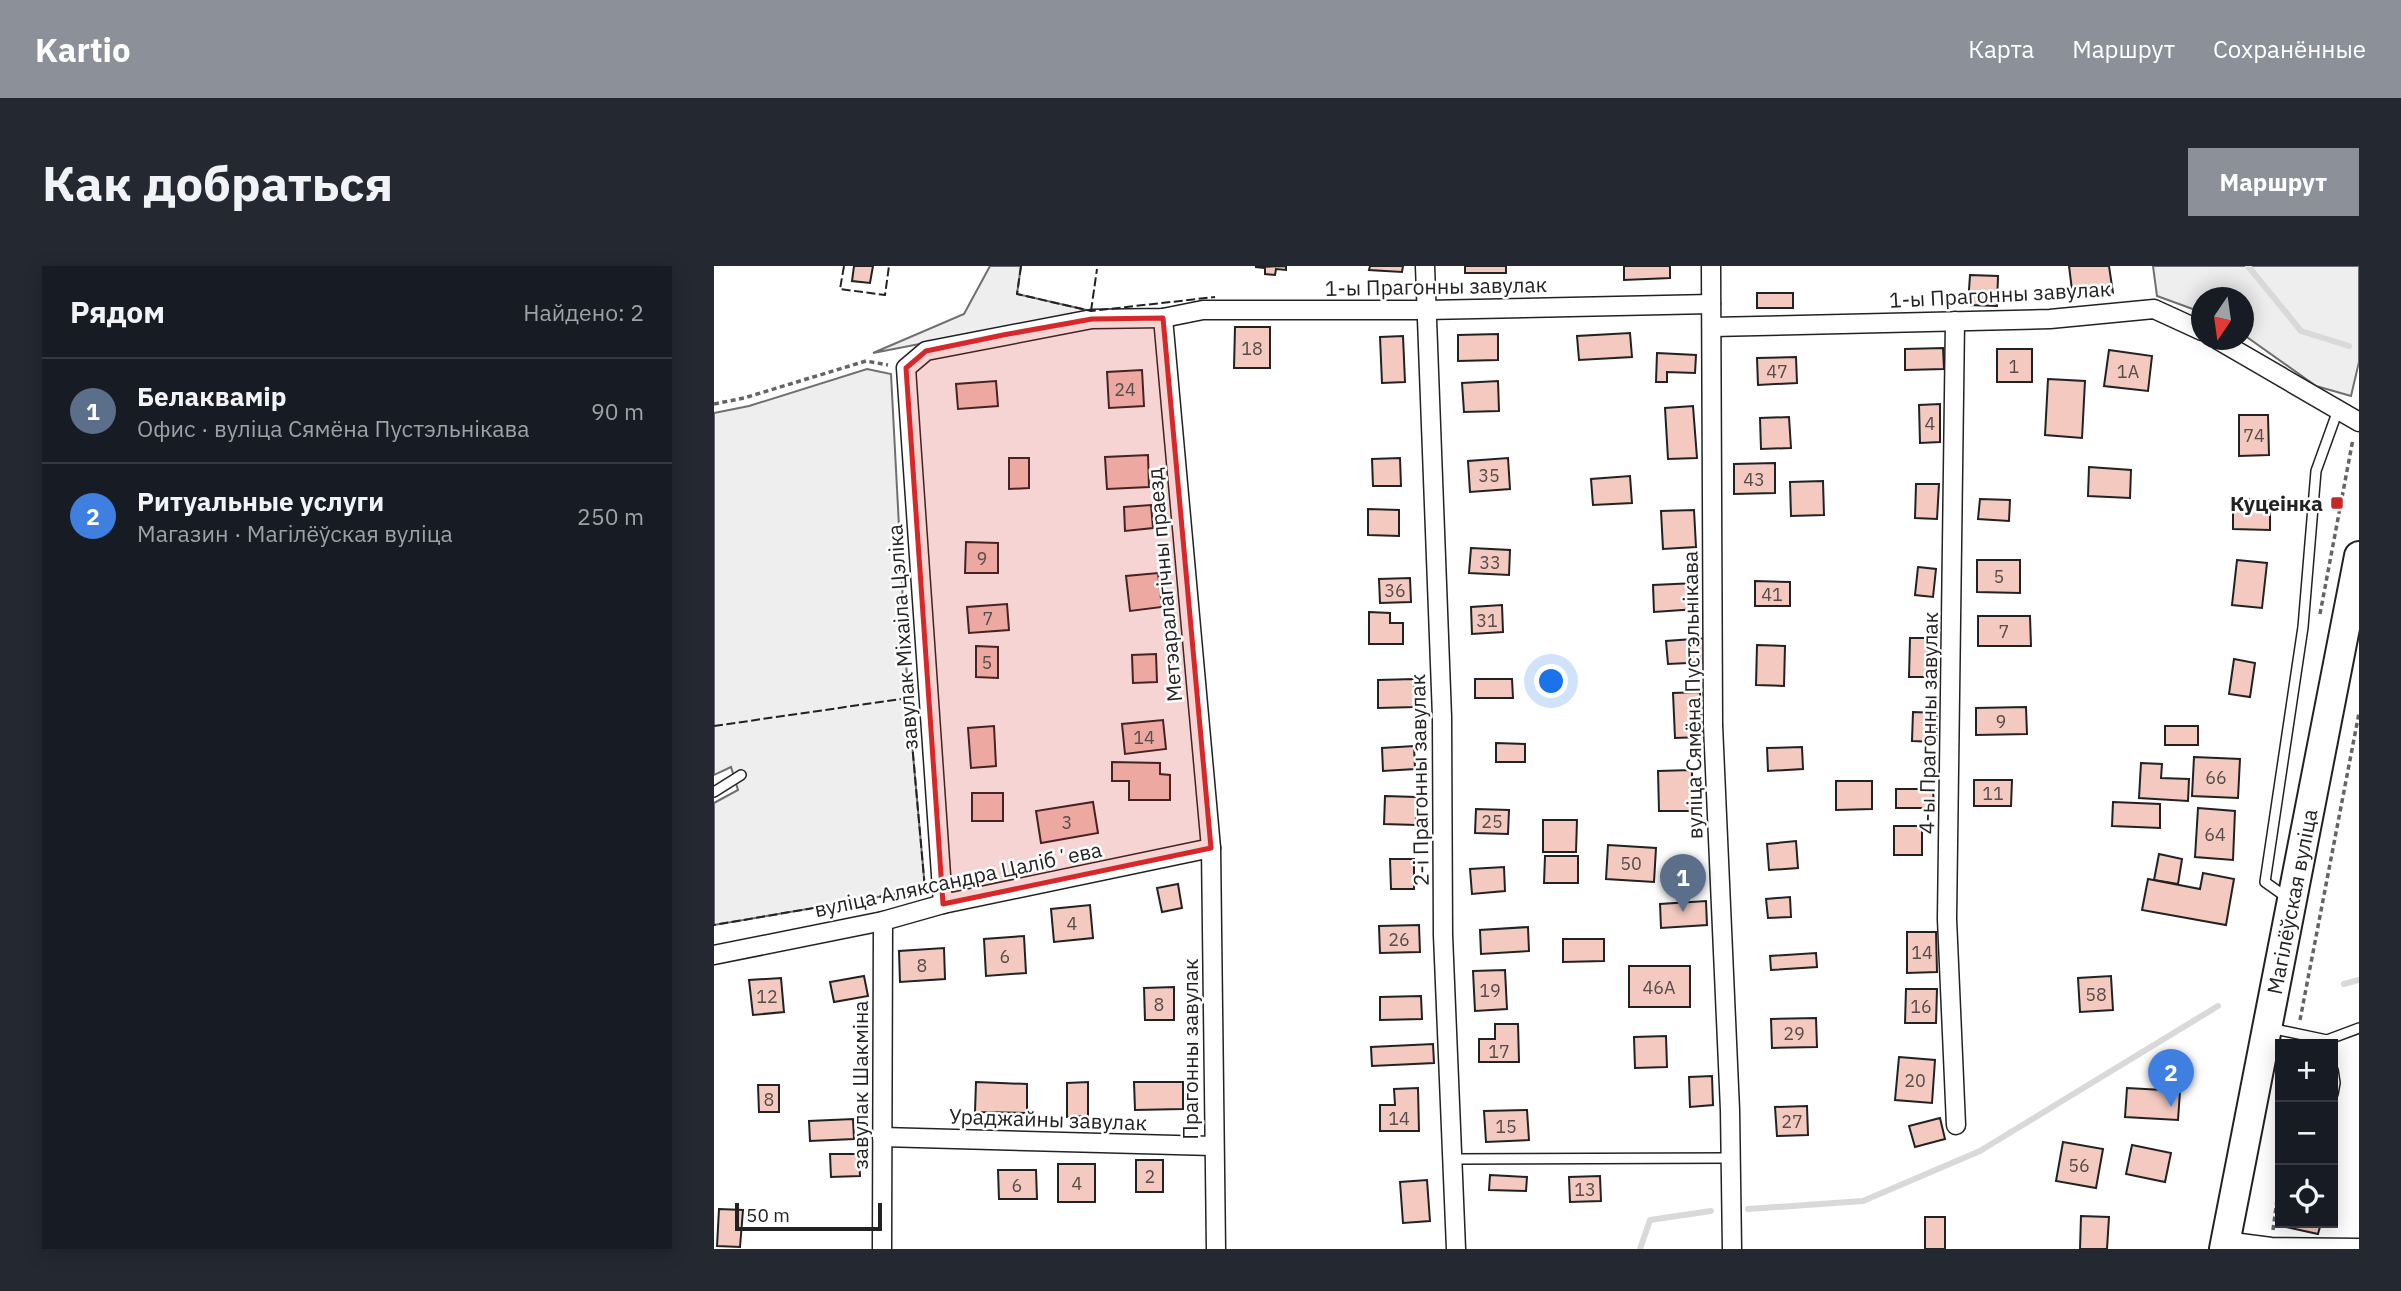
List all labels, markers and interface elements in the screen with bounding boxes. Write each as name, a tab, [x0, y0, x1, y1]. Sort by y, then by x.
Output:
text: Kartio	[35, 28, 131, 71]
text: Карта	[1968, 33, 2034, 65]
text: Маршрут	[2072, 33, 2175, 65]
text: Сохранённые	[2213, 33, 2366, 65]
button: Маршрут	[2188, 148, 2359, 216]
text: Как добраться	[42, 151, 393, 214]
street label: 1-ы Прагонны завулак	[1325, 270, 1547, 302]
street label: 1-ы Прагонны завулак	[1888, 274, 2112, 314]
north arrow	[2191, 287, 2254, 350]
text: Рядом	[70, 292, 165, 331]
text: Найдено: 2	[523, 297, 644, 327]
house number: 18	[1241, 337, 1263, 360]
house number: 1	[2009, 355, 2019, 378]
house number: 47	[1766, 360, 1788, 383]
house number: 1А	[2117, 360, 2140, 383]
house number: 24	[1114, 378, 1136, 401]
text: Белаквамір	[137, 379, 287, 413]
text: 1	[86, 396, 100, 426]
text: 90 m	[591, 396, 644, 426]
house number: 4	[1925, 412, 1936, 435]
text: Офис · вуліца Сямёна Пустэльнікава	[137, 413, 530, 443]
house number: 74	[2243, 424, 2265, 447]
house number: 35	[1478, 464, 1500, 487]
street label: Метэаралагічны праезд	[1140, 467, 1188, 703]
house number: 43	[1743, 468, 1765, 491]
text: Ритуальные услуги	[137, 484, 384, 518]
place label: Куцеінка	[2230, 489, 2323, 517]
marker: Куцеінка	[2329, 495, 2345, 511]
text: 2	[86, 501, 100, 531]
text: 250 m	[577, 501, 644, 531]
text: Магазин · Магілёўская вуліца	[137, 518, 453, 548]
street label: завулак Міхаіла Цэліка	[880, 523, 924, 751]
house number: 9	[977, 547, 987, 570]
house number: 33	[1479, 551, 1501, 574]
street label: вуліца Сямёна Пустэльнікава	[1675, 551, 1709, 839]
house number: 5	[1994, 565, 2004, 588]
house number: 36	[1384, 579, 1406, 602]
house number: 41	[1761, 583, 1783, 606]
house number: 7	[983, 607, 993, 630]
house number: 31	[1476, 609, 1498, 632]
street label: 4-ы Прагонны завулак	[1912, 612, 1944, 834]
house number: 7	[1999, 620, 2009, 643]
house number: 5	[982, 651, 992, 674]
your location	[1534, 664, 1568, 698]
street label: 2-і Прагонны завулак	[1403, 674, 1435, 886]
house number: 9	[1996, 710, 2006, 733]
house number: 14	[1133, 726, 1155, 749]
house number: 66	[2205, 766, 2227, 789]
house number: 11	[1982, 782, 2004, 805]
street label: Магілёўская вуліца	[2260, 806, 2323, 997]
house number: 25	[1481, 810, 1503, 833]
house number: 3	[1062, 811, 1072, 834]
house number: 64	[2204, 823, 2226, 846]
street label: вуліца Аляксандра Цалібʼева	[812, 835, 1104, 923]
house number: 50	[1620, 852, 1642, 875]
pin: 1	[1660, 854, 1706, 912]
house number: 4	[1067, 912, 1078, 935]
house number: 26	[1388, 928, 1410, 951]
house number: 14	[1911, 941, 1933, 964]
house number: 6	[1000, 945, 1010, 968]
house number: 8	[917, 954, 927, 977]
street label: Прагонны завулак	[1176, 958, 1204, 1140]
house number: 46А	[1642, 976, 1676, 999]
house number: 19	[1479, 979, 1501, 1002]
house number: 58	[2085, 983, 2107, 1006]
house number: 12	[756, 985, 778, 1008]
house number: 8	[1154, 993, 1164, 1016]
house number: 16	[1910, 995, 1932, 1018]
street label: завулак Шакміна	[846, 1000, 874, 1170]
house number: 29	[1783, 1022, 1805, 1045]
map controls	[2275, 1039, 2338, 1228]
button: +	[2275, 1039, 2338, 1102]
house number: 17	[1488, 1040, 1510, 1063]
pin: 2	[2148, 1049, 2194, 1107]
house number: 20	[1904, 1069, 1926, 1092]
house number: 8	[764, 1088, 774, 1111]
street label: Ураджайны завулак	[949, 1102, 1147, 1136]
button: −	[2275, 1102, 2338, 1165]
house number: 14	[1388, 1107, 1410, 1130]
house number: 27	[1781, 1110, 1803, 1133]
house number: 15	[1495, 1115, 1517, 1138]
house number: 56	[2068, 1154, 2090, 1177]
house number: 2	[1145, 1165, 1155, 1188]
button: locate	[2275, 1165, 2338, 1228]
house number: 4	[1072, 1172, 1083, 1195]
house number: 6	[1012, 1174, 1022, 1197]
house number: 13	[1574, 1178, 1596, 1201]
scale bar	[735, 1200, 882, 1232]
text: 50 m	[746, 1203, 790, 1227]

